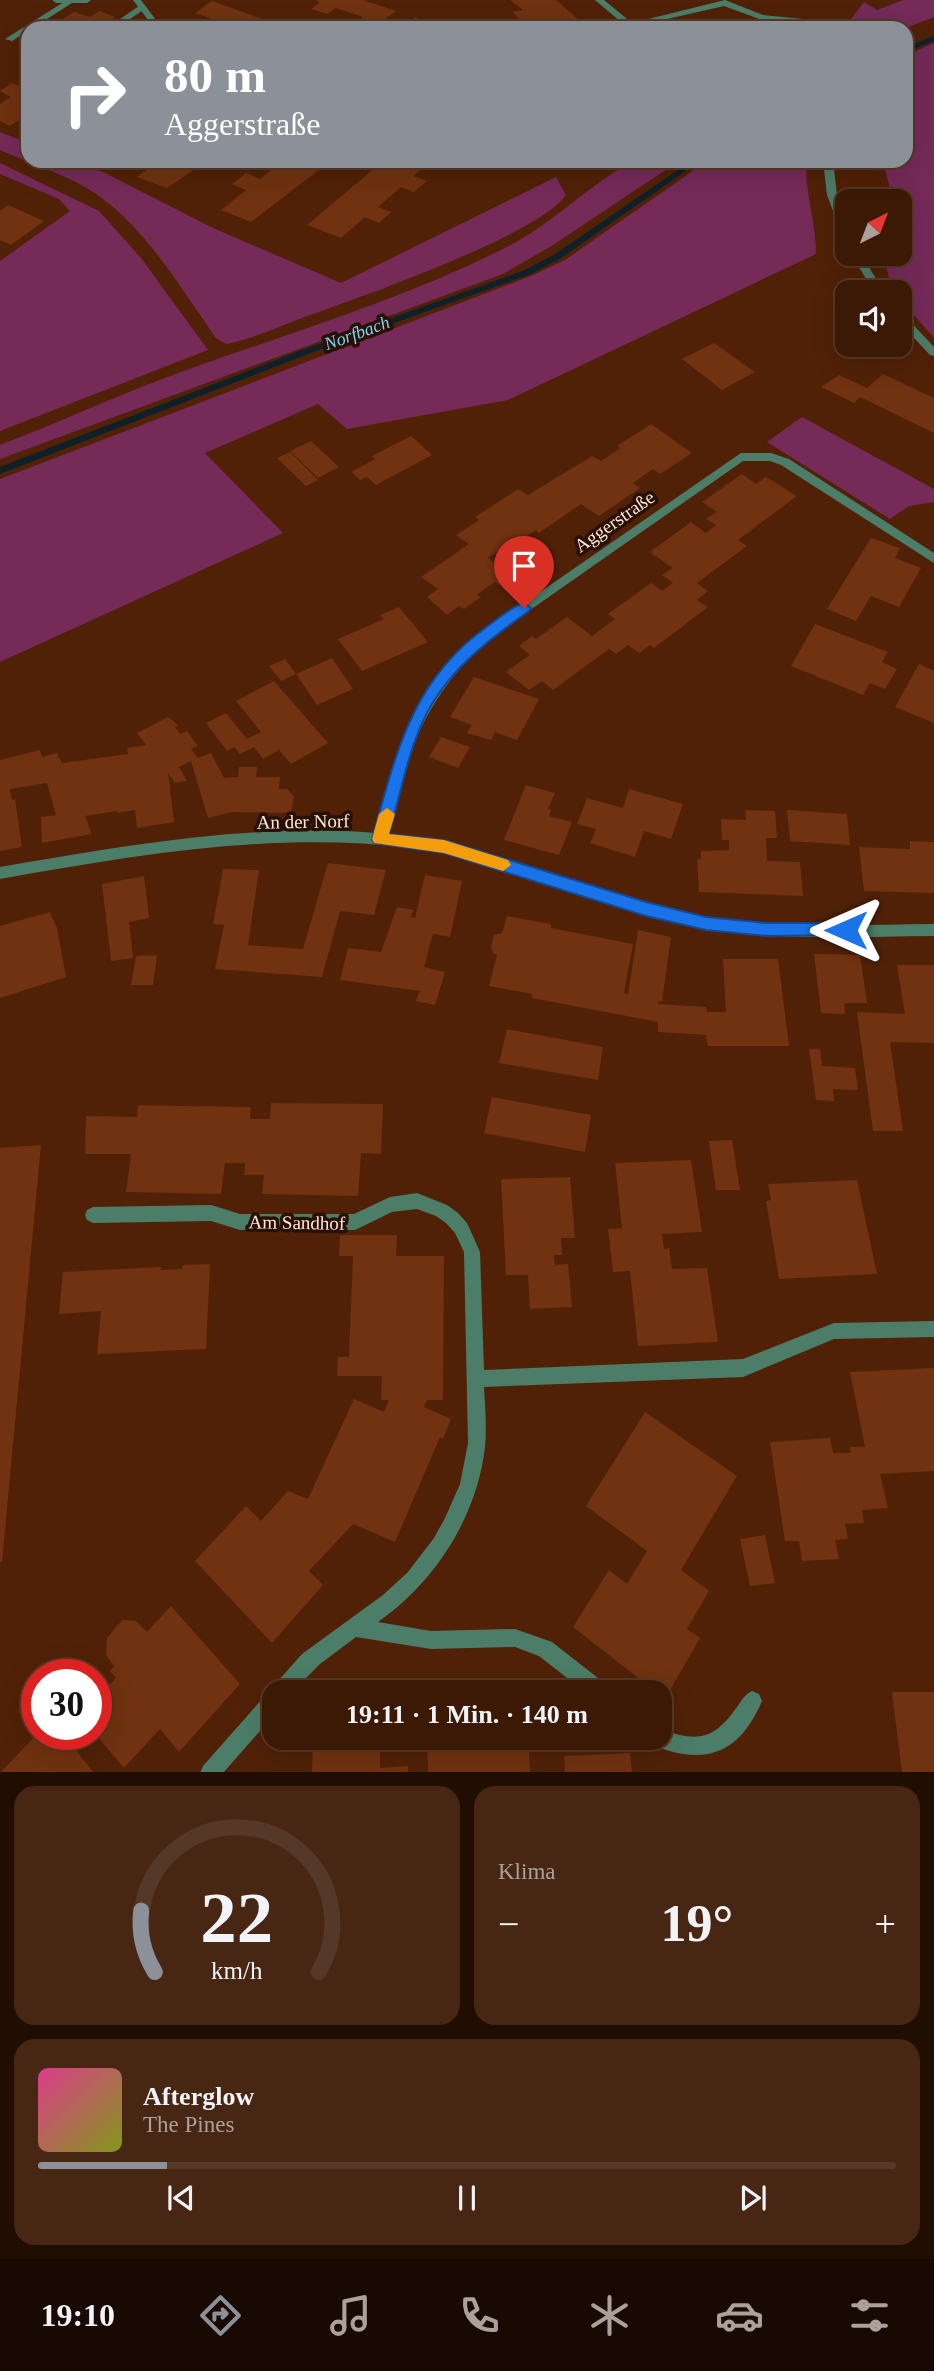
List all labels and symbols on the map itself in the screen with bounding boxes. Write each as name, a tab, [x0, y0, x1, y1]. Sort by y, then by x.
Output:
north arrow	[835, 189, 912, 266]
water label: Norfbach	[321, 312, 392, 354]
street label: Aggerstraße	[570, 486, 658, 557]
pin	[494, 536, 554, 608]
street label: An der Norf	[256, 810, 350, 833]
position arrow	[809, 893, 883, 967]
street label: Am Sandhof	[249, 1211, 346, 1234]
speed limit sign: 30	[21, 1659, 112, 1750]

